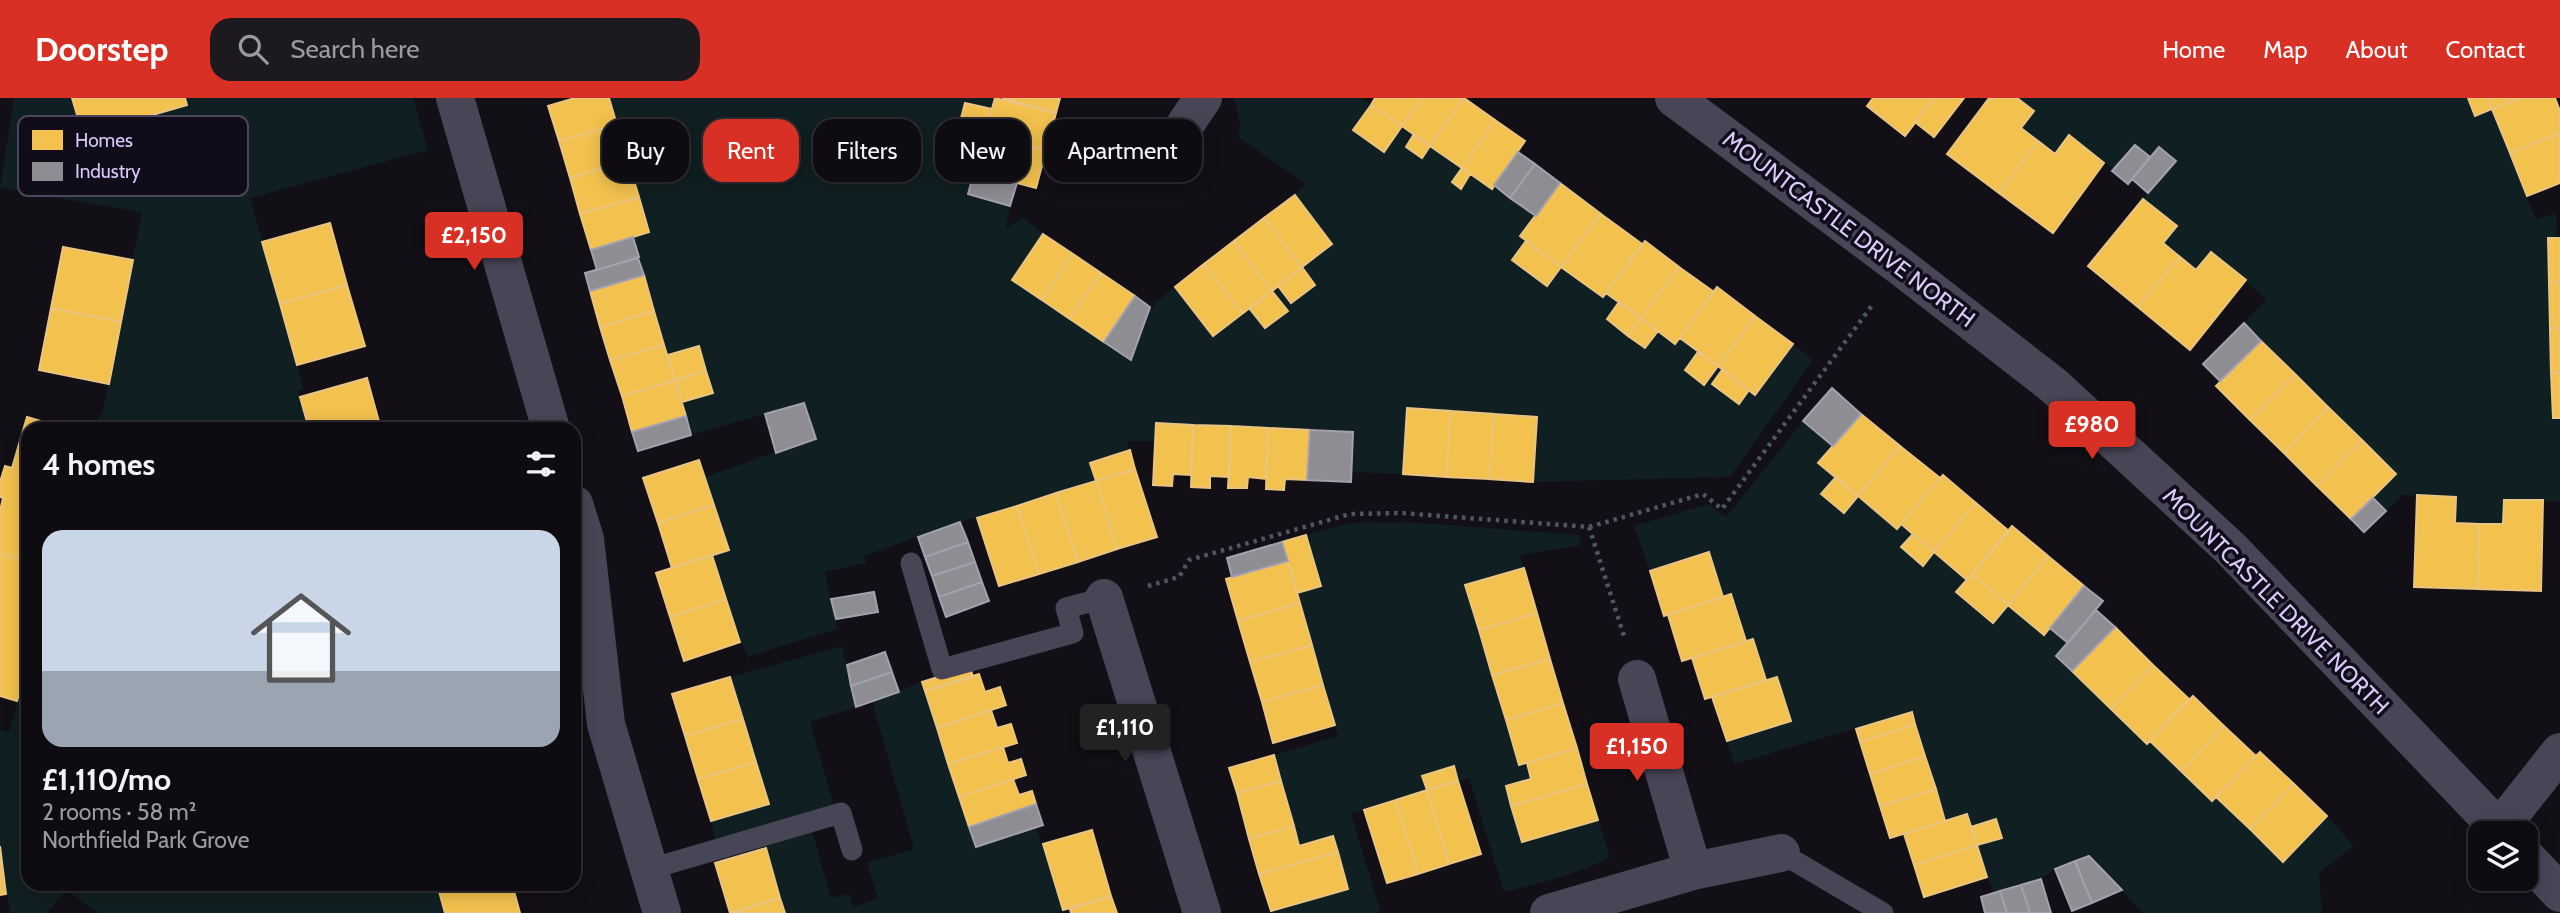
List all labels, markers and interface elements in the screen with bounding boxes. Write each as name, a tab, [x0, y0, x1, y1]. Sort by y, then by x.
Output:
search box	[210, 18, 700, 81]
text: Doorstep	[35, 29, 168, 69]
icon: search	[234, 30, 272, 68]
text: Search here	[290, 33, 419, 65]
text: Home	[2162, 35, 2225, 64]
text: Map	[2263, 35, 2308, 64]
text: About	[2346, 35, 2408, 64]
text: Contact	[2446, 35, 2525, 64]
legend	[18, 116, 248, 196]
chip: Buy	[602, 119, 689, 182]
chip: Rent	[703, 119, 799, 182]
chip: Filters	[813, 119, 921, 182]
chip: New	[935, 119, 1030, 182]
chip: Apartment	[1044, 119, 1202, 182]
street label: MOUNTCASTLE DRIVE NORTH	[1717, 125, 1981, 333]
text: Homes	[75, 129, 133, 152]
text: Industry	[75, 160, 141, 183]
pin: £2,150	[417, 212, 531, 272]
text: £2,150	[441, 221, 507, 249]
pin: £980	[2051, 402, 2133, 461]
text: £980	[2064, 410, 2120, 438]
icon: filters	[522, 445, 560, 483]
text: 4 homes	[42, 446, 155, 483]
street label: MOUNTCASTLE DRIVE NORTH	[2157, 482, 2395, 720]
icon: home	[238, 575, 364, 701]
pin: £1,110	[1068, 704, 1182, 764]
text: £1,110	[1096, 713, 1154, 741]
pin: £1,150	[1580, 724, 1694, 783]
text: £1,150	[1606, 732, 1668, 760]
text: £1,110/mo	[42, 761, 171, 798]
text: 2 rooms · 58 m²	[42, 798, 196, 826]
map controls	[2468, 821, 2538, 891]
button: layers	[2468, 821, 2538, 891]
text: Northfield Park Grove	[42, 826, 250, 854]

